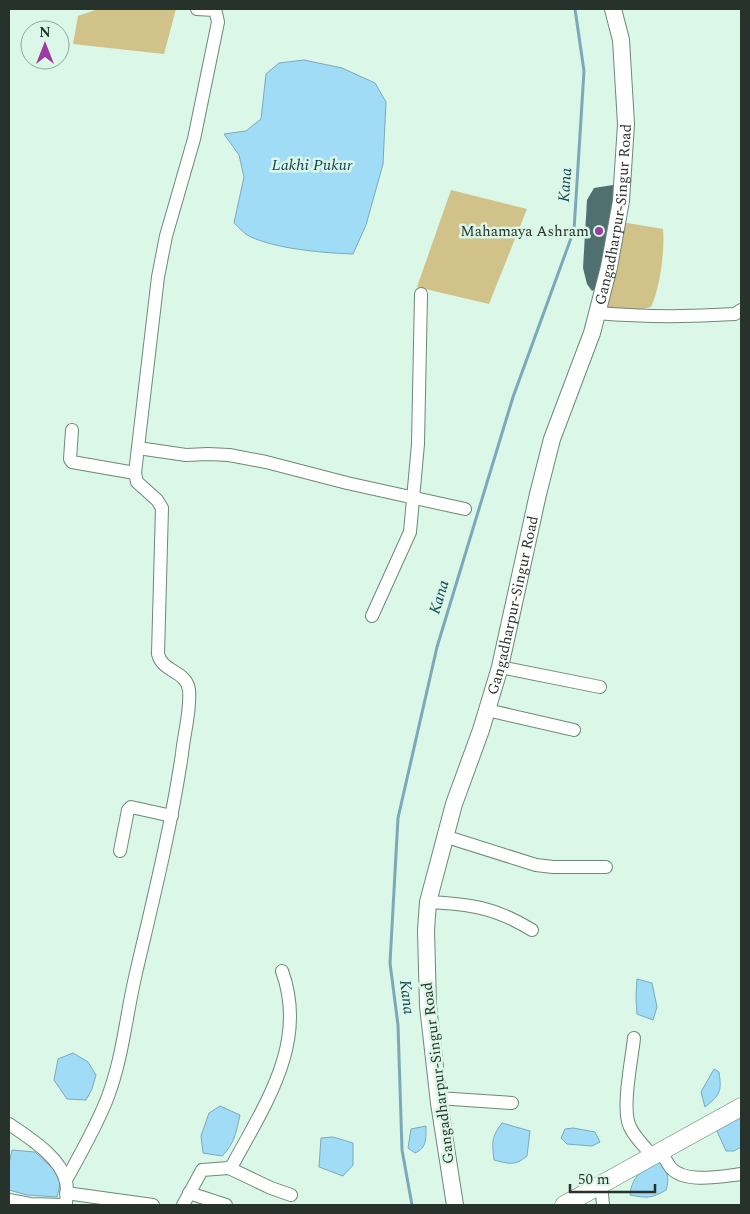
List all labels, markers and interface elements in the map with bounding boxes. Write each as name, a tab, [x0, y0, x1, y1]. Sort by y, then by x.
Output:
north arrow	[20, 20, 70, 70]
text: N	[39, 22, 51, 43]
street label: Gangadharpur-Singur Road	[588, 123, 637, 308]
water label: Lakhi Pukur	[272, 153, 353, 177]
water label: Kana	[552, 167, 578, 203]
place label: Mahamaya Ashram	[460, 220, 589, 243]
marker: Mahamaya Ashram	[593, 225, 605, 237]
street label: Gangadharpur-Singur Road	[481, 513, 544, 698]
water label: Kana	[422, 577, 456, 617]
water label: Kana	[393, 978, 421, 1016]
street label: Gangadharpur-Singur Road	[415, 981, 461, 1165]
scale bar	[570, 1162, 655, 1194]
text: 50 m	[578, 1168, 610, 1191]

